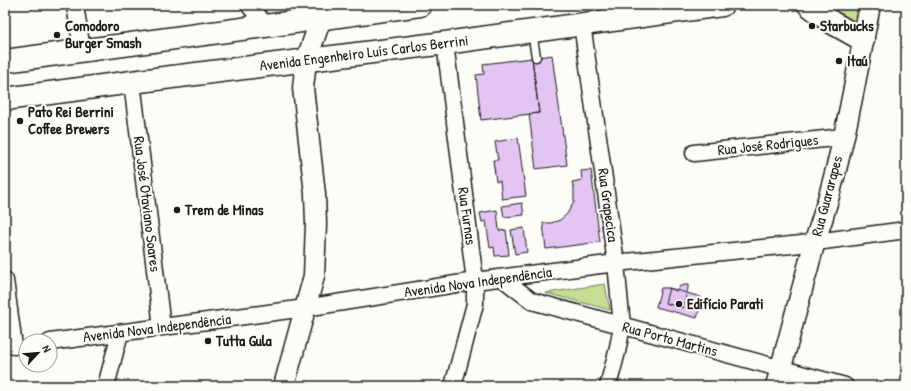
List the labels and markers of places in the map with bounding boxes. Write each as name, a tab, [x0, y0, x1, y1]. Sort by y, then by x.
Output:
place label: Comodoro Burger Smash	[65, 15, 142, 54]
place label: Starbucks	[820, 15, 874, 36]
marker: Starbucks	[807, 21, 817, 31]
marker: Comodoro Burger Smash	[52, 30, 62, 40]
place label: Itaú	[847, 50, 869, 71]
marker: Itaú	[834, 56, 844, 66]
place label: Pato Rei Berrini Coffee Brewers	[28, 101, 114, 139]
marker: Pato Rei Berrini Coffee Brewers	[15, 116, 25, 126]
place label: Trem de Minas	[184, 199, 264, 220]
marker: Trem de Minas	[172, 205, 182, 215]
place label: Edifício Parati	[687, 293, 764, 314]
marker: Edifício Parati	[674, 299, 684, 309]
place label: Tutta Gula	[215, 330, 272, 351]
marker: Tutta Gula	[203, 336, 213, 346]

